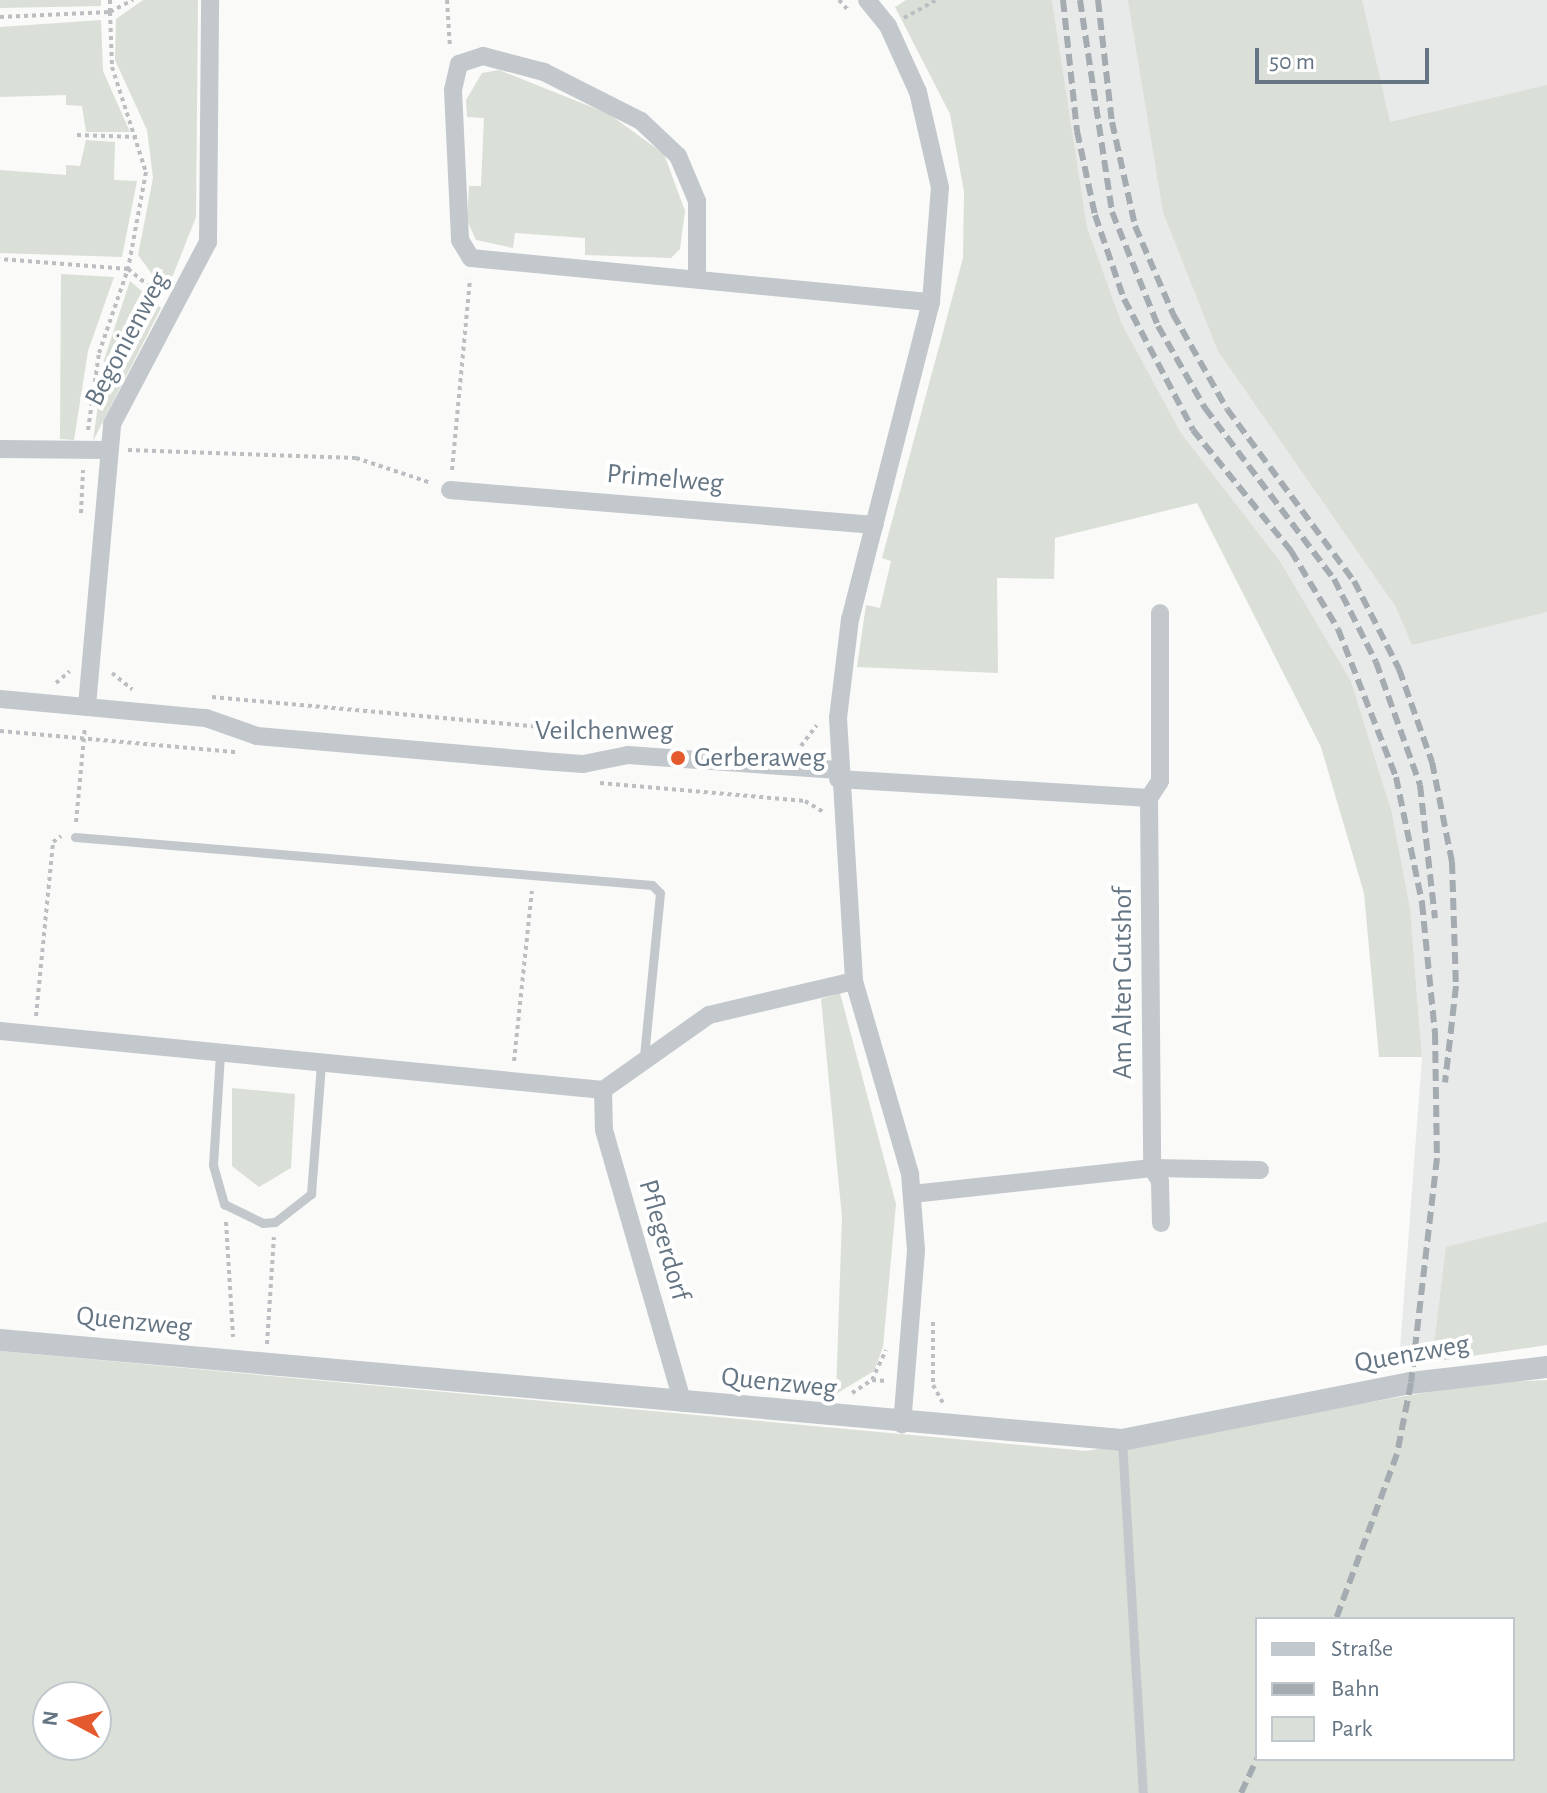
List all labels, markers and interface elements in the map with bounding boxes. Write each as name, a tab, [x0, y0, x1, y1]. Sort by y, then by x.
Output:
scale bar	[1259, 32, 1433, 82]
text: 50 m	[1269, 50, 1315, 74]
street label: Begonienweg	[78, 266, 176, 412]
street label: Primelweg	[605, 457, 725, 501]
street label: Veilchenweg	[535, 714, 673, 748]
place label: Gerberaweg	[694, 741, 826, 775]
marker: Gerberaweg	[669, 749, 687, 767]
street label: Am Alten Gutshof	[1106, 887, 1140, 1079]
street label: Pflegerdorf	[631, 1176, 697, 1304]
street label: Quenzweg	[75, 1299, 193, 1345]
street label: Quenzweg	[1352, 1327, 1472, 1381]
street label: Quenzweg	[720, 1360, 838, 1406]
legend	[1255, 1617, 1515, 1761]
text: Straße	[1331, 1637, 1393, 1661]
text: Bahn	[1331, 1677, 1380, 1701]
north arrow	[32, 1681, 112, 1761]
text: N	[38, 1709, 62, 1727]
text: Park	[1331, 1717, 1372, 1741]

